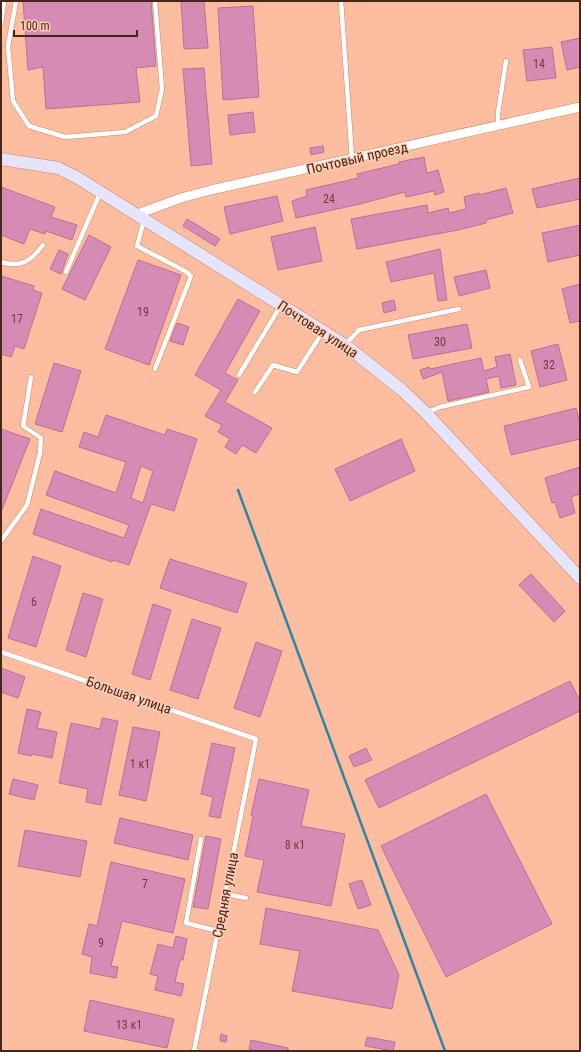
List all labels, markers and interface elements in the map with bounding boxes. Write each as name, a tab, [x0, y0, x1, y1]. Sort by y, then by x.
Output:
scale bar	[14, 12, 137, 38]
text: 100 m	[20, 19, 50, 33]
house number: 14	[533, 57, 545, 71]
street label: Почтовый проезд	[305, 138, 410, 177]
house number: 24	[323, 192, 335, 206]
street label: Почтовая улица	[275, 297, 361, 361]
house number: 19	[137, 305, 149, 319]
house number: 17	[11, 312, 23, 326]
house number: 30	[434, 335, 446, 349]
house number: 32	[543, 358, 555, 372]
house number: 6	[31, 595, 37, 609]
street label: Большая улица	[84, 673, 174, 717]
house number: 1 к1	[130, 757, 150, 771]
house number: 8 к1	[285, 838, 305, 852]
street label: Средняя улица	[209, 851, 241, 939]
house number: 7	[142, 877, 148, 891]
house number: 9	[98, 936, 104, 950]
house number: 13 к1	[116, 1018, 142, 1032]

